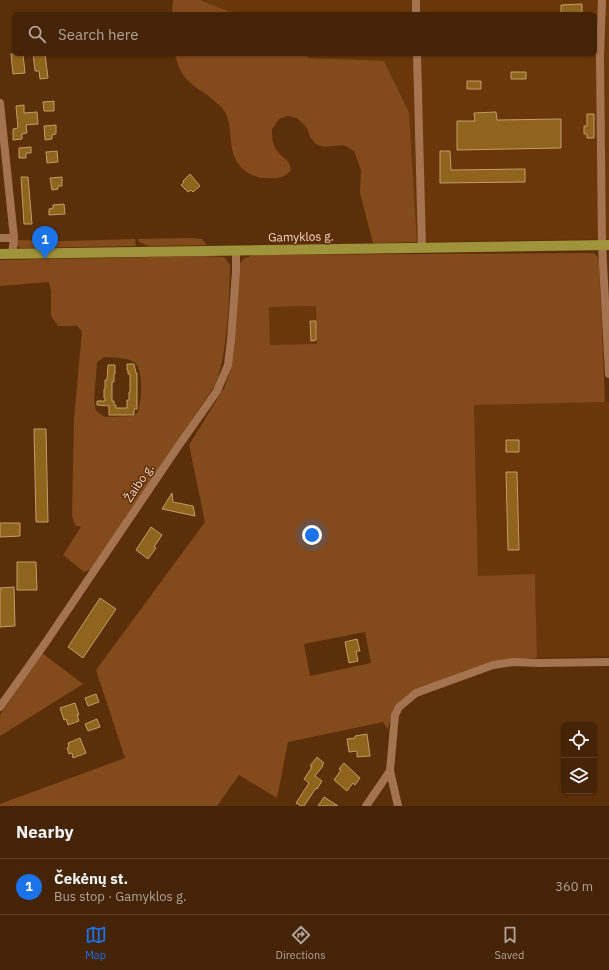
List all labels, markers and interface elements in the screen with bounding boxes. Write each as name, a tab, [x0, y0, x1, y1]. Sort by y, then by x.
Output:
search box	[12, 12, 597, 56]
icon: search	[26, 23, 48, 45]
text: Search here	[58, 25, 138, 44]
pin: 1	[32, 226, 58, 259]
street label: Gamyklos g.	[268, 228, 334, 245]
street label: Žaibo g.	[120, 461, 157, 505]
your location	[302, 525, 322, 545]
map controls	[561, 722, 597, 794]
button: locate	[561, 722, 597, 758]
button: layers	[561, 758, 597, 794]
text: Nearby	[16, 821, 74, 843]
text: Čekėnų st.	[54, 869, 128, 888]
text: 1	[25, 878, 33, 895]
text: 360 m	[555, 878, 593, 895]
text: Bus stop · Gamyklos g.	[54, 888, 187, 905]
tab: Map	[85, 924, 107, 962]
tab: Directions	[276, 924, 326, 962]
tab: Saved	[495, 924, 524, 962]

